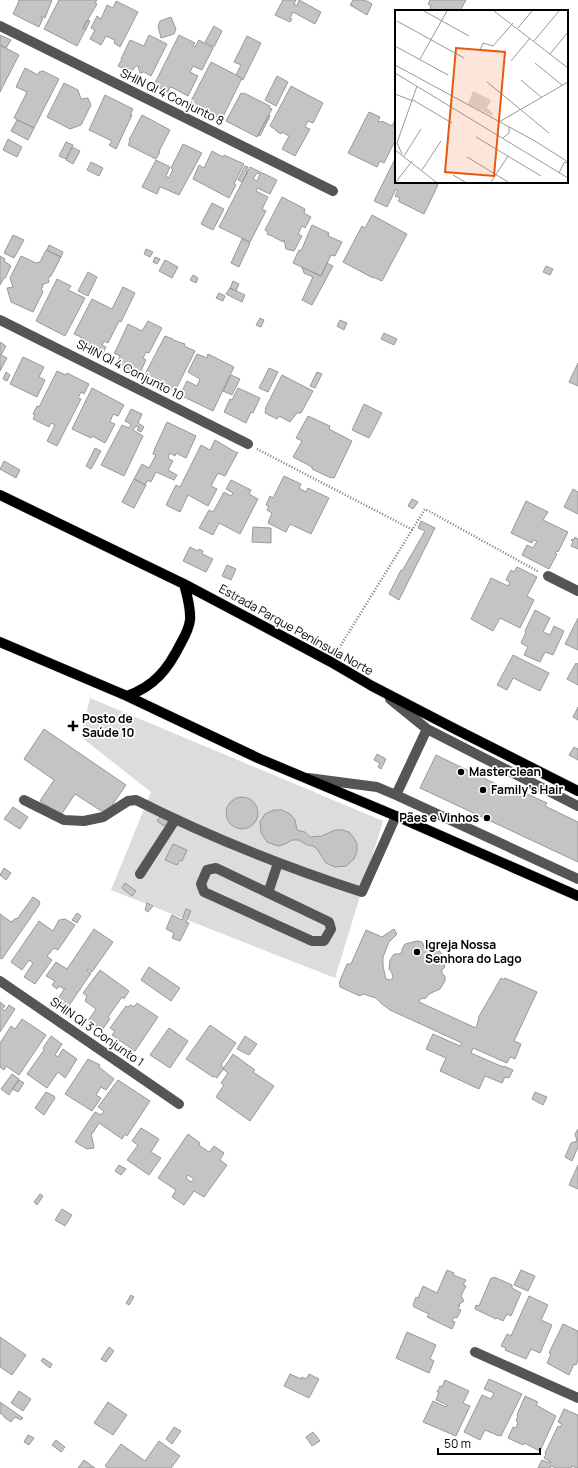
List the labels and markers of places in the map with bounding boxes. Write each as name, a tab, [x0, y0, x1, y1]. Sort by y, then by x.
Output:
place label: Posto de Saúde 10	[82, 710, 135, 741]
marker: Posto de Saúde 10	[67, 720, 79, 732]
place label: Masterclean	[469, 763, 541, 780]
marker: Masterclean	[456, 767, 466, 777]
place label: Family's Hair	[491, 781, 563, 798]
marker: Family's Hair	[478, 785, 488, 795]
place label: Pães e Vinhos	[399, 809, 480, 826]
marker: Pães e Vinhos	[482, 813, 492, 823]
place label: Igreja Nossa Senhora do Lago	[425, 936, 522, 967]
marker: Igreja Nossa Senhora do Lago	[412, 947, 422, 957]

